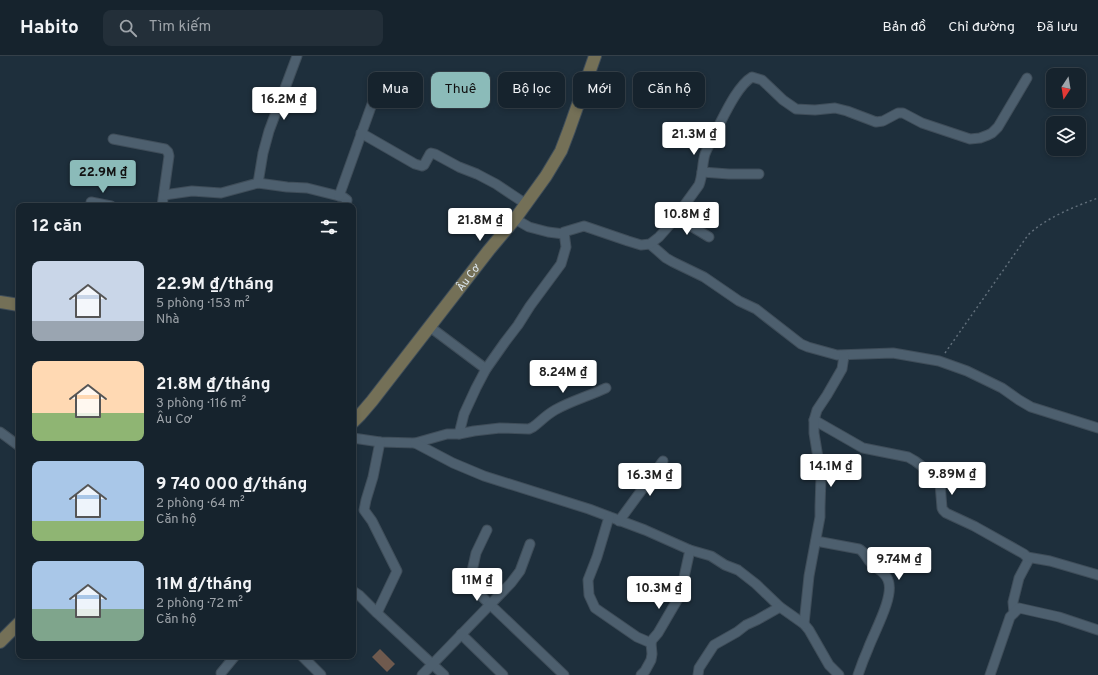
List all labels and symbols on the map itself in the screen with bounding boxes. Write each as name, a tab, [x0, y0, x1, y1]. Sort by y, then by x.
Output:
north arrow	[1046, 68, 1086, 108]
pin: 16.2M ₫	[247, 87, 321, 121]
pin: 21.3M ₫	[657, 122, 731, 156]
pin: 22.9M ₫	[66, 160, 140, 194]
pin: 10.8M ₫	[650, 202, 724, 236]
pin: 21.8M ₫	[443, 208, 517, 242]
street label: Âu Cơ	[453, 261, 484, 294]
pin: 8.24M ₫	[526, 360, 600, 394]
pin: 14.1M ₫	[794, 454, 868, 488]
pin: 9.89M ₫	[915, 462, 989, 496]
pin: 16.3M ₫	[613, 463, 687, 497]
pin: 9.74M ₫	[862, 547, 936, 581]
pin: 11M ₫	[449, 568, 505, 602]
pin: 10.3M ₫	[622, 576, 696, 610]

